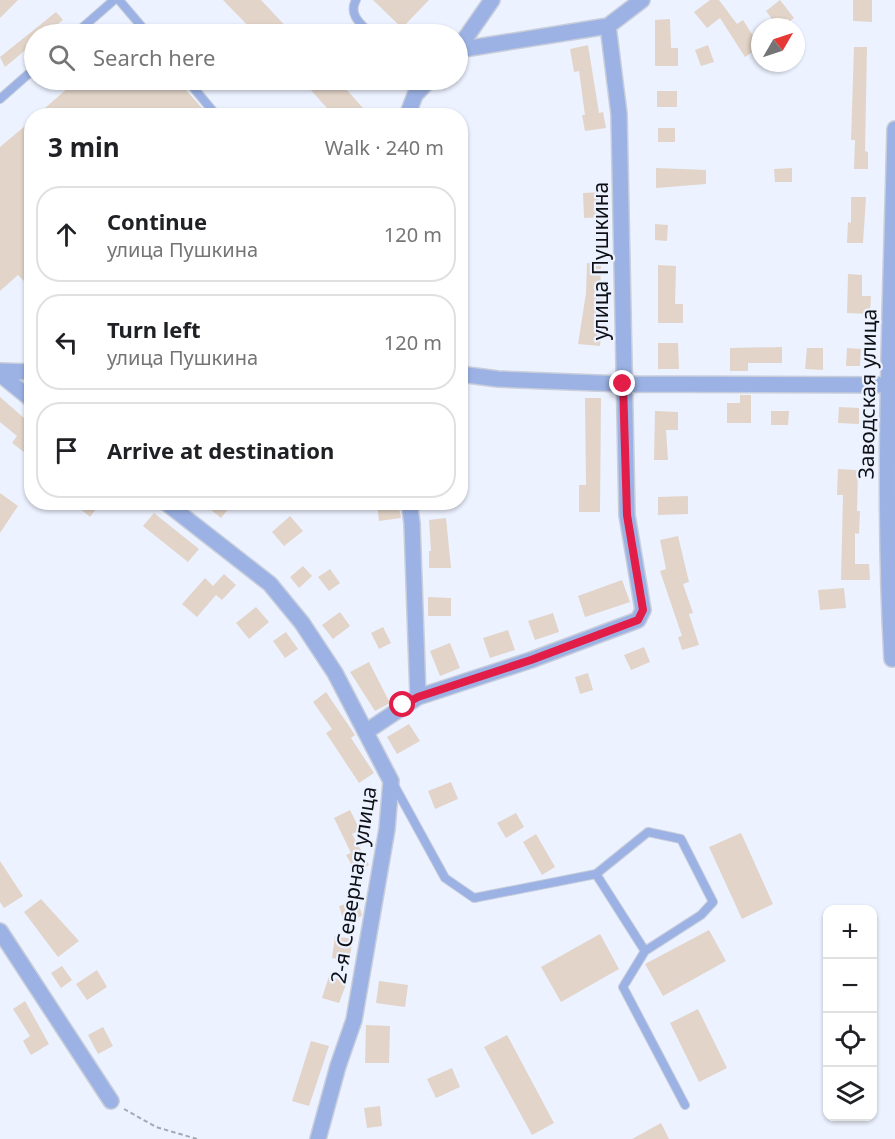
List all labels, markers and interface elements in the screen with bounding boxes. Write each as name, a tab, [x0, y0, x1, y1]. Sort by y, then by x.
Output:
north arrow	[751, 18, 805, 72]
search box	[24, 24, 468, 90]
icon: search	[45, 41, 78, 74]
text: Search here	[93, 42, 215, 72]
text: 3 min	[48, 129, 120, 165]
text: Walk · 240 m	[325, 134, 444, 161]
street label: улица Пушкина	[586, 182, 614, 340]
text: Continue	[107, 206, 207, 236]
icon: ahead	[50, 218, 83, 251]
text: 120 m	[384, 221, 442, 248]
text: улица Пушкина	[107, 236, 258, 263]
street label: Заводская улица	[852, 308, 882, 479]
text: Turn left	[107, 314, 201, 344]
icon: left	[50, 326, 83, 359]
text: 120 m	[384, 329, 442, 356]
text: улица Пушкина	[107, 344, 258, 371]
route end	[609, 370, 635, 396]
icon: arrive	[50, 434, 83, 467]
text: Arrive at destination	[107, 435, 334, 465]
route start	[389, 691, 415, 717]
street label: 2-я Северная улица	[324, 784, 382, 985]
map controls	[823, 905, 877, 1121]
button: +	[823, 905, 877, 959]
button: −	[823, 959, 877, 1013]
button: locate	[823, 1013, 877, 1067]
button: layers	[823, 1067, 877, 1121]

